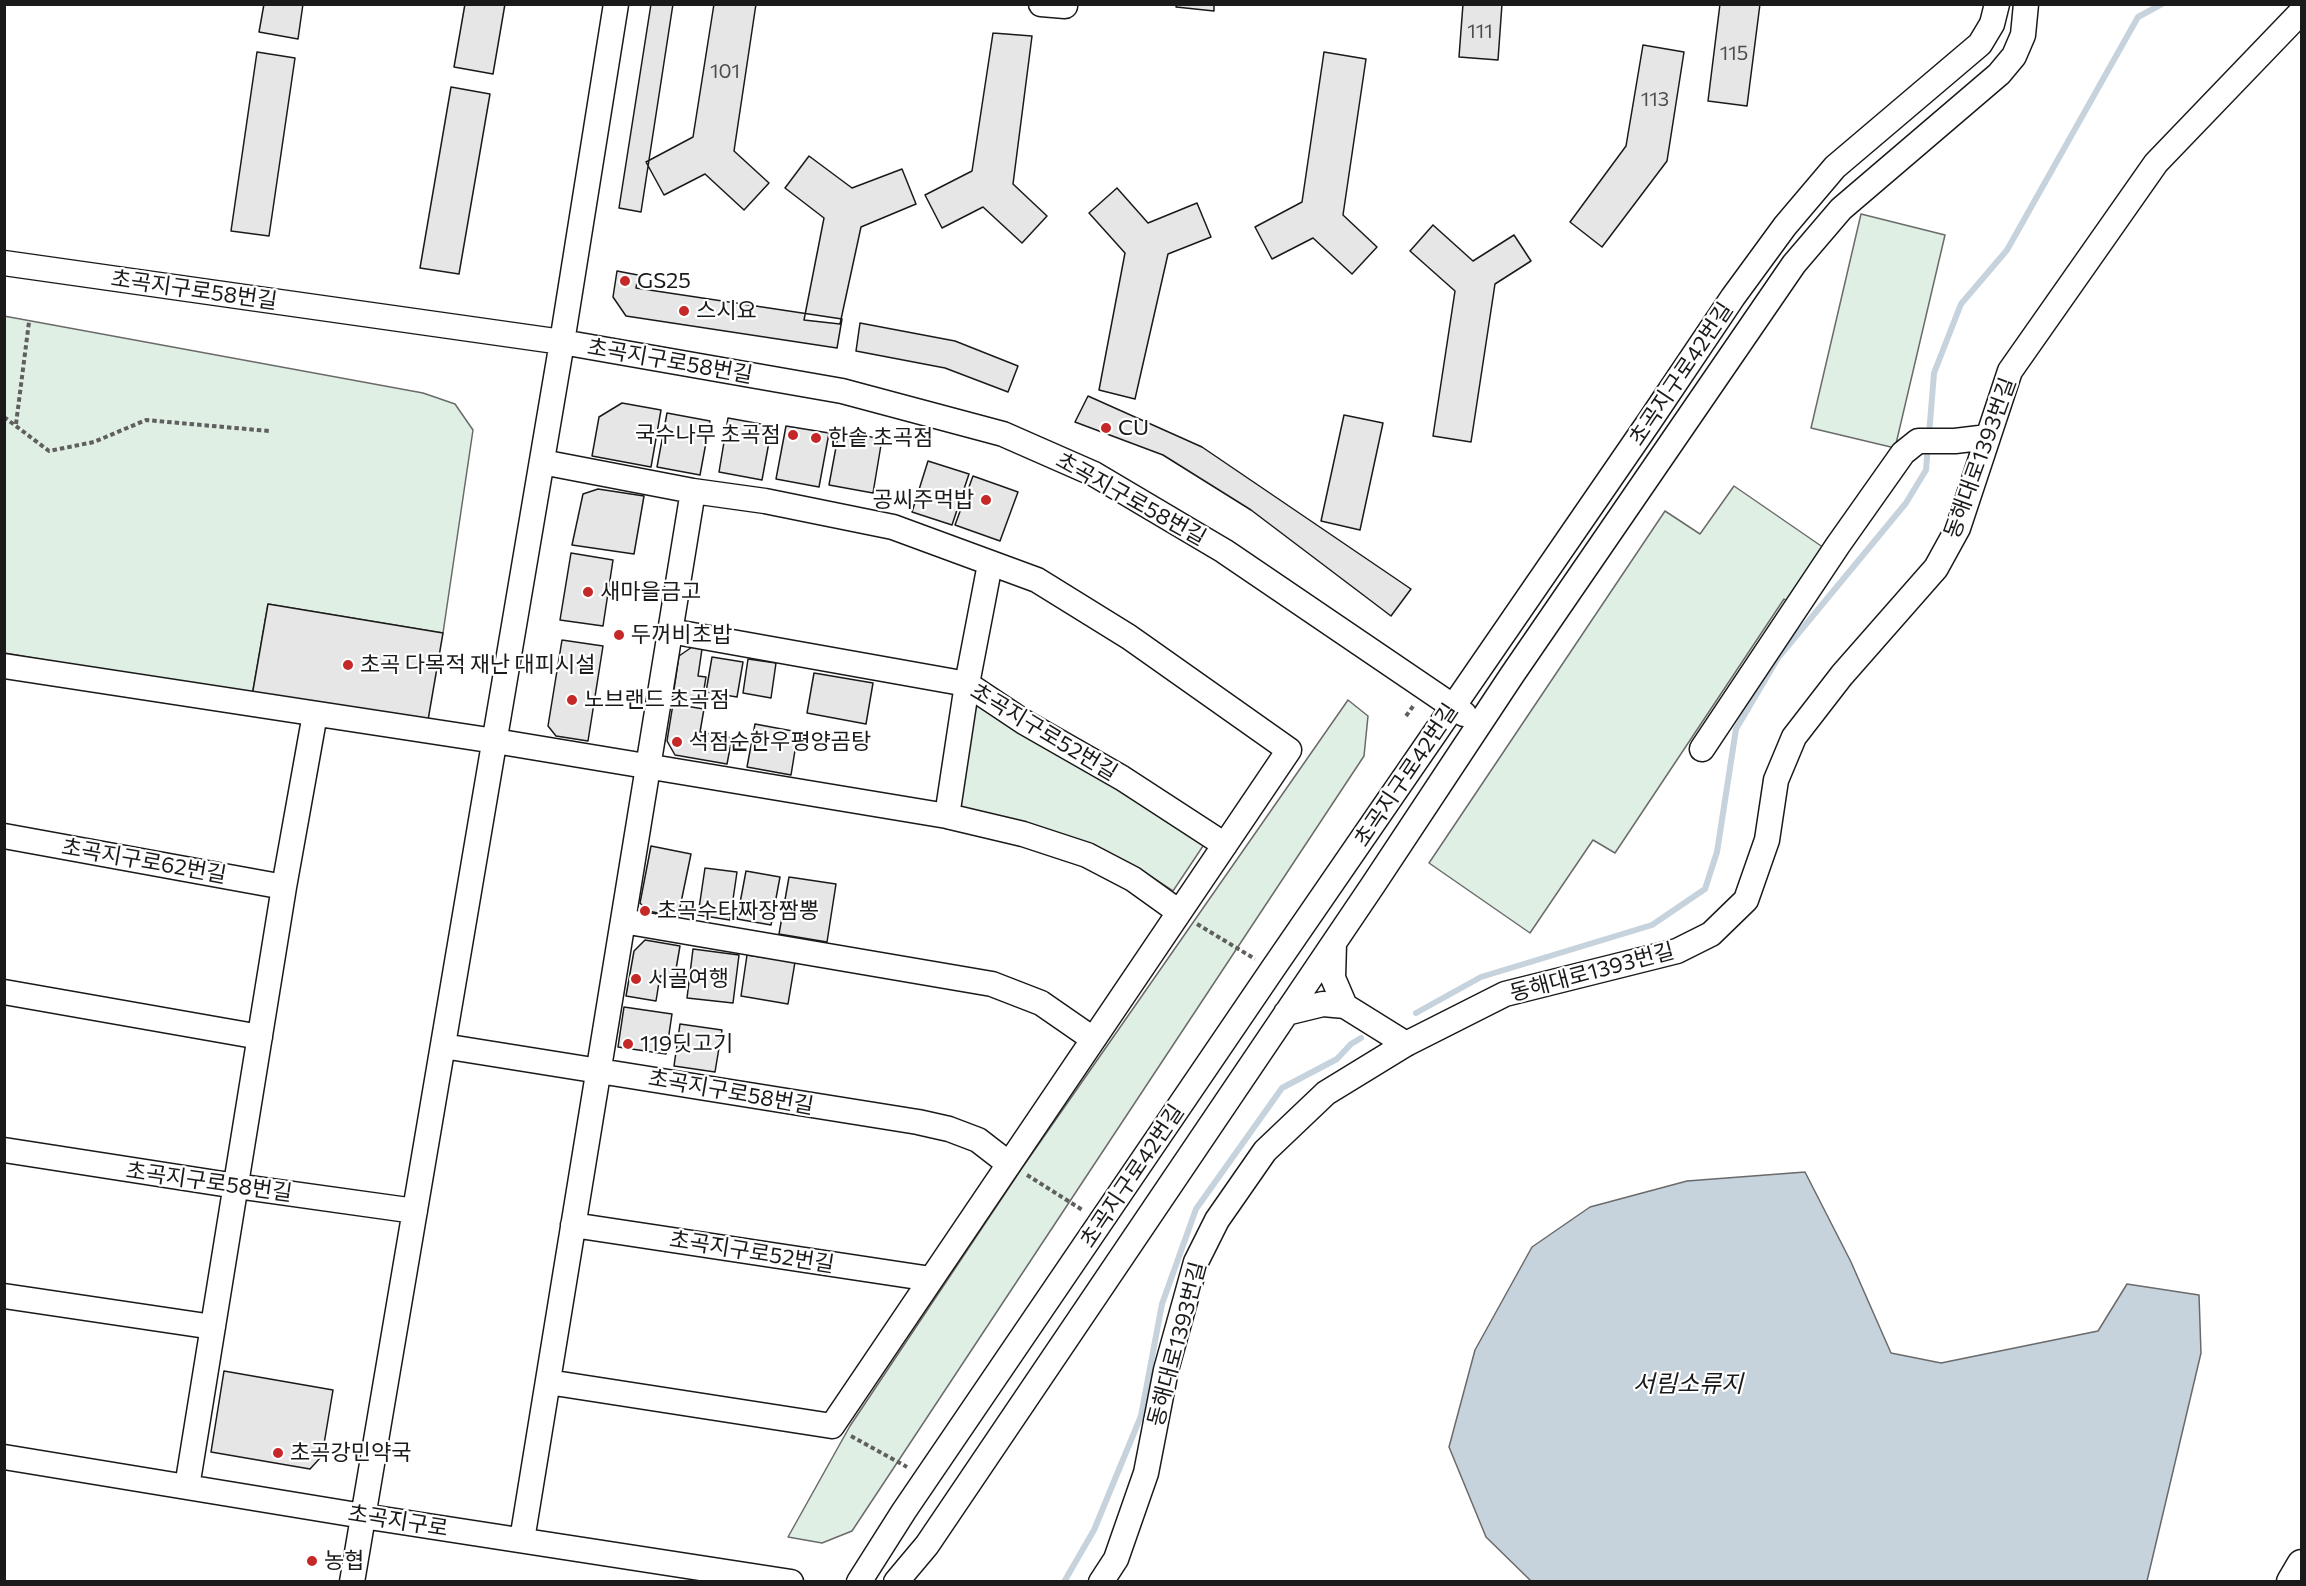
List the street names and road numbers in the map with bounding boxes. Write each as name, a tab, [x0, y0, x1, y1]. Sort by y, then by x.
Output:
street label: 초곡지구로58번길	[109, 265, 279, 315]
street label: 초곡지구로42번길	[1623, 297, 1739, 451]
street label: 초곡지구로58번길	[585, 333, 755, 389]
street label: 동해대로1393번길	[1939, 374, 2021, 542]
street label: 초곡지구로58번길	[1051, 447, 1211, 551]
street label: 초곡지구로52번길	[966, 678, 1122, 786]
street label: 초곡지구로42번길	[1348, 698, 1464, 852]
street label: 초곡지구로62번길	[59, 833, 229, 889]
street label: 동해대로1393번길	[1507, 937, 1677, 1007]
street label: 초곡지구로58번길	[646, 1064, 816, 1120]
street label: 초곡지구로42번길	[1074, 1099, 1190, 1253]
street label: 초곡지구로58번길	[124, 1157, 294, 1207]
street label: 초곡지구로52번길	[668, 1226, 836, 1278]
street label: 동해대로1393번길	[1142, 1259, 1212, 1429]
street label: 초곡지구로	[346, 1500, 450, 1542]

